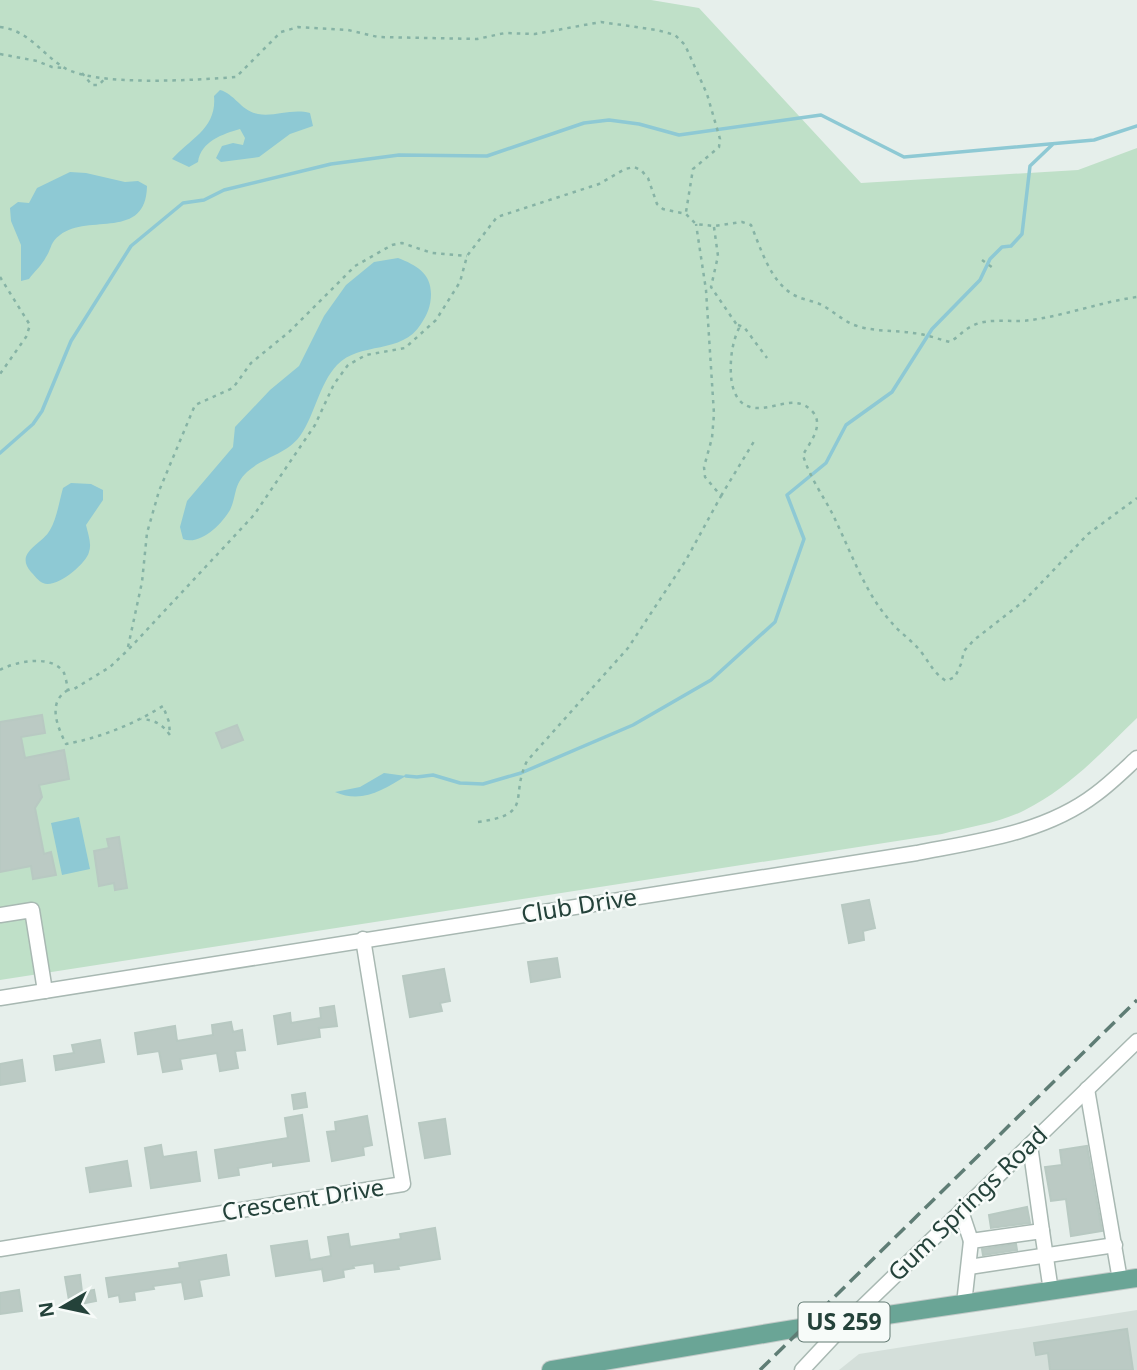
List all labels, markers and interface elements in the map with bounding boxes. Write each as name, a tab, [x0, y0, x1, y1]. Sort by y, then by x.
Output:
street label: Club Drive	[519, 879, 639, 930]
street label: Gum Springs Road	[880, 1118, 1054, 1288]
street label: Crescent Drive	[219, 1169, 386, 1228]
north arrow	[28, 1272, 98, 1342]
text: N	[32, 1300, 60, 1319]
road number: US 259	[798, 1302, 890, 1342]

